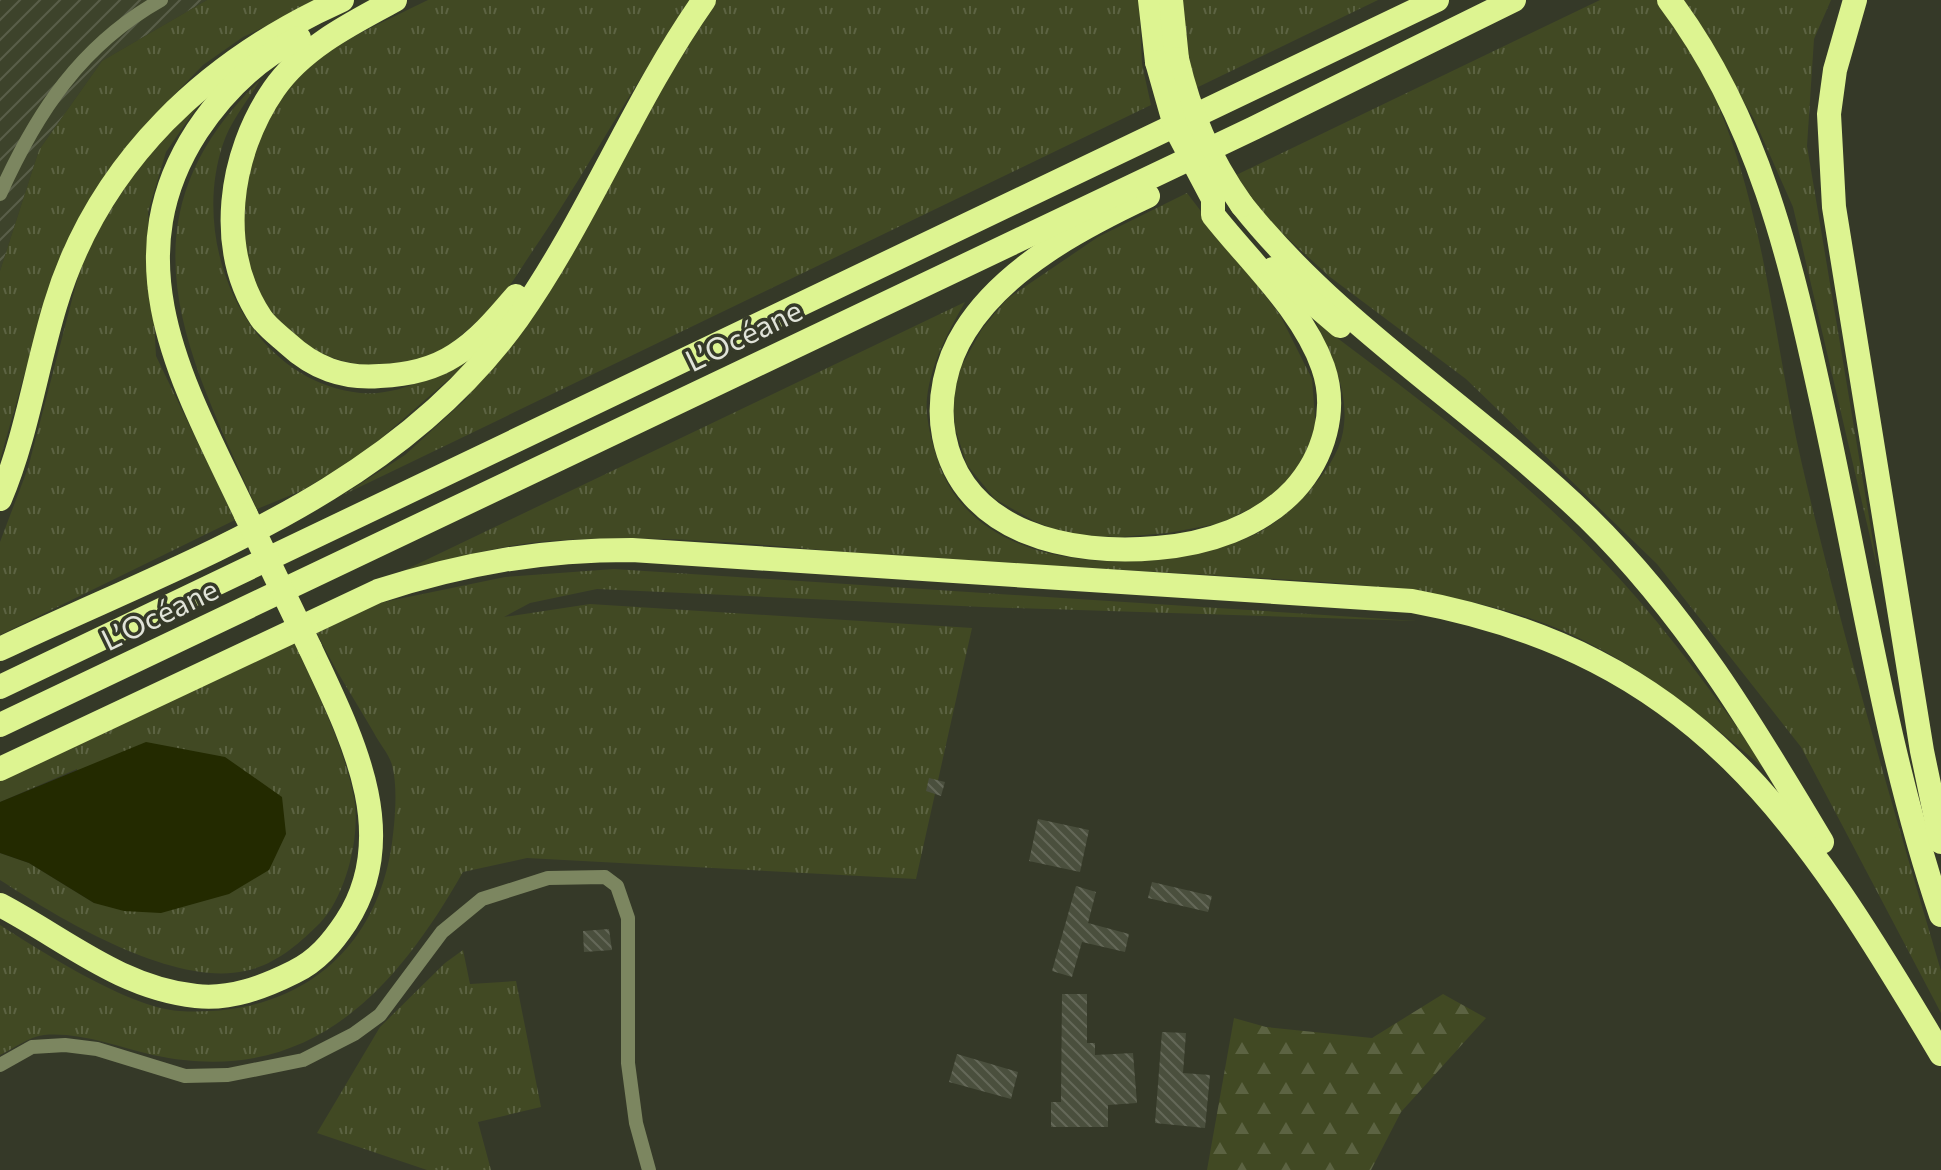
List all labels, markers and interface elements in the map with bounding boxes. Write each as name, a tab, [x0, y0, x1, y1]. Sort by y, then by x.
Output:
street label: L’Océane	[679, 290, 807, 378]
street label: L’Océane	[95, 569, 223, 657]

